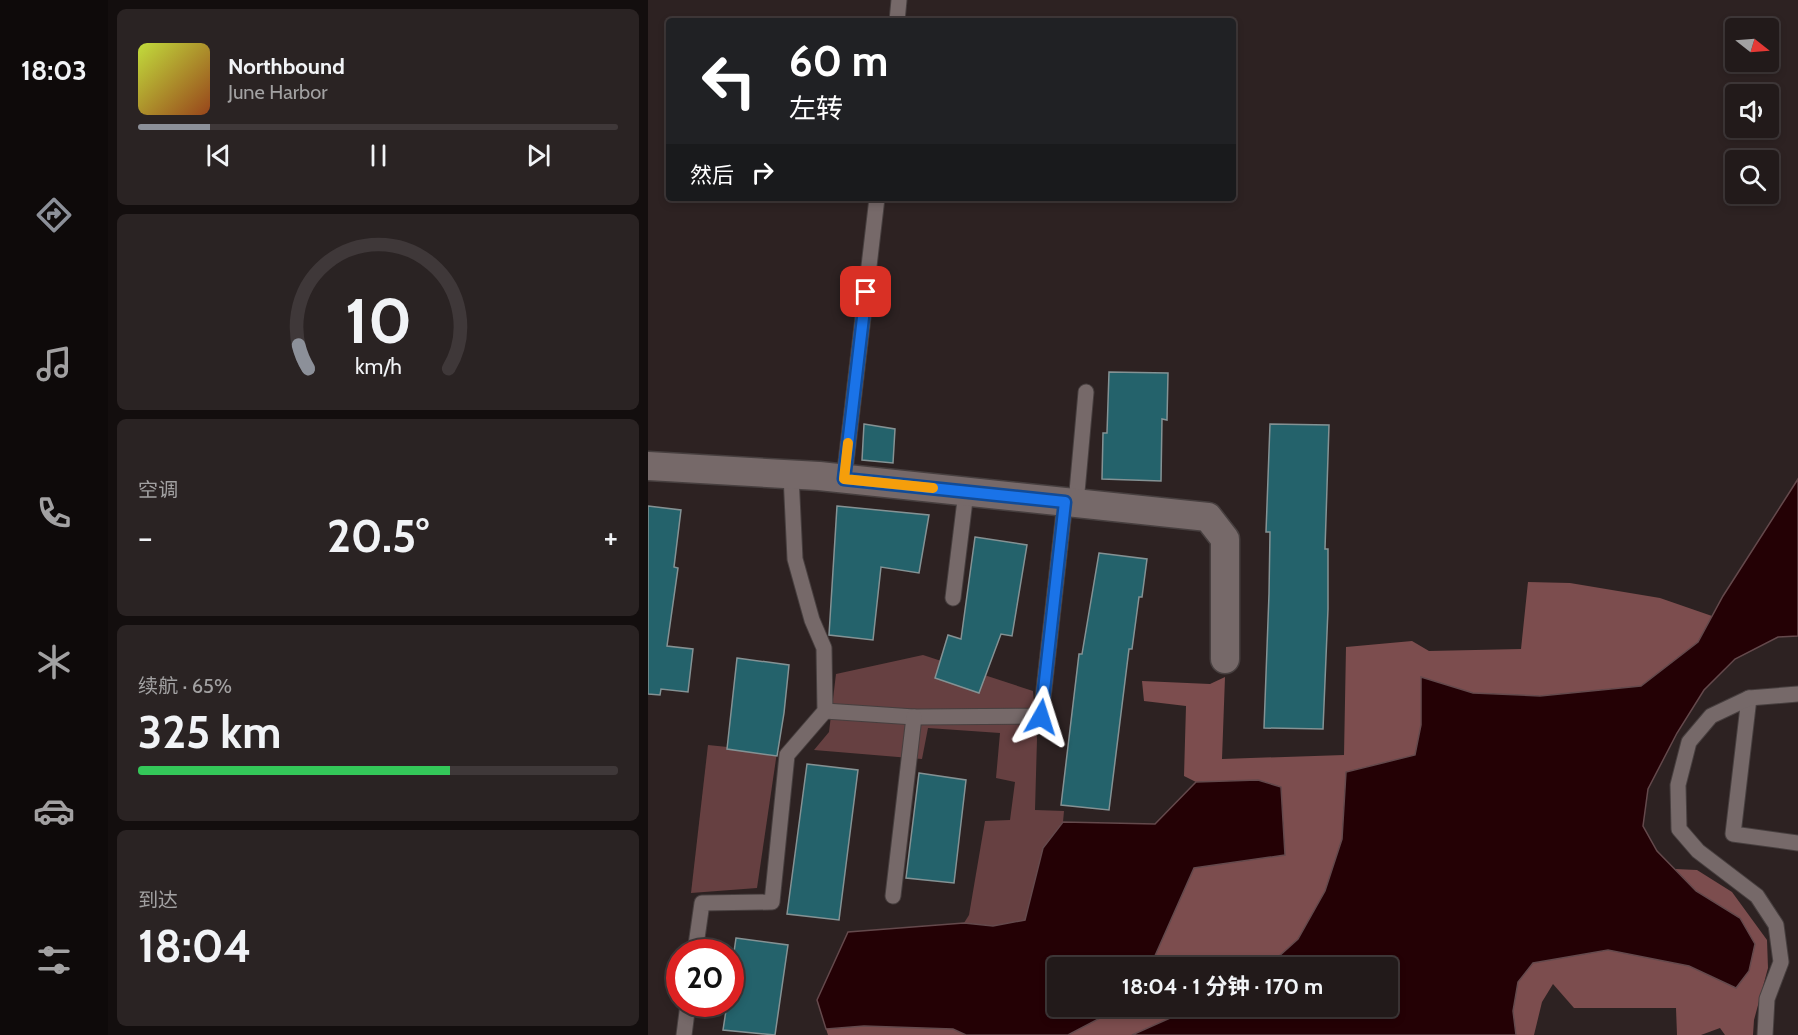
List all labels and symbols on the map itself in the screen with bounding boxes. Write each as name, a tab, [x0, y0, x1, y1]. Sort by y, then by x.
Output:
north arrow	[1725, 18, 1779, 72]
pin	[840, 266, 891, 317]
position arrow	[1009, 685, 1073, 749]
speed limit sign: 20	[666, 939, 744, 1017]

